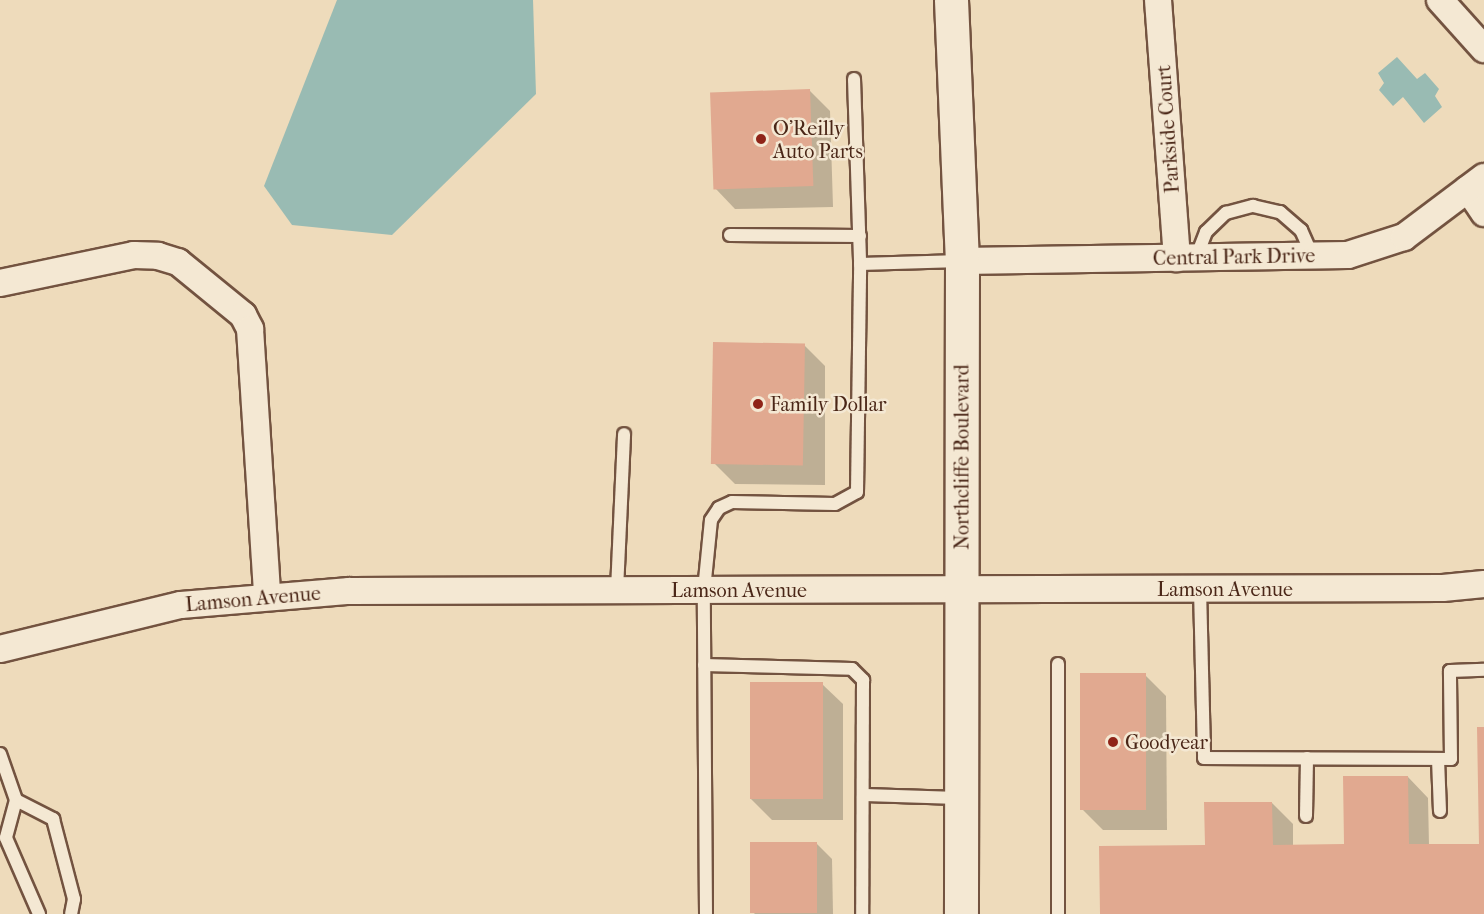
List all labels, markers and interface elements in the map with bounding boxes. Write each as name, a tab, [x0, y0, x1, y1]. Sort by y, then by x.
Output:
street label: Parkside Court	[1152, 64, 1184, 194]
place label: O'Reilly Auto Parts	[773, 116, 863, 163]
marker: O'Reilly Auto Parts	[754, 132, 768, 146]
street label: Central Park Drive	[1153, 244, 1315, 270]
street label: Northcliffe Boulevard	[950, 364, 974, 550]
place label: Family Dollar	[770, 392, 887, 416]
marker: Family Dollar	[751, 397, 765, 411]
street label: Lamson Avenue	[1157, 577, 1293, 601]
street label: Lamson Avenue	[671, 578, 807, 602]
street label: Lamson Avenue	[184, 581, 322, 617]
place label: Goodyear	[1125, 730, 1208, 754]
marker: Goodyear	[1106, 735, 1120, 749]

